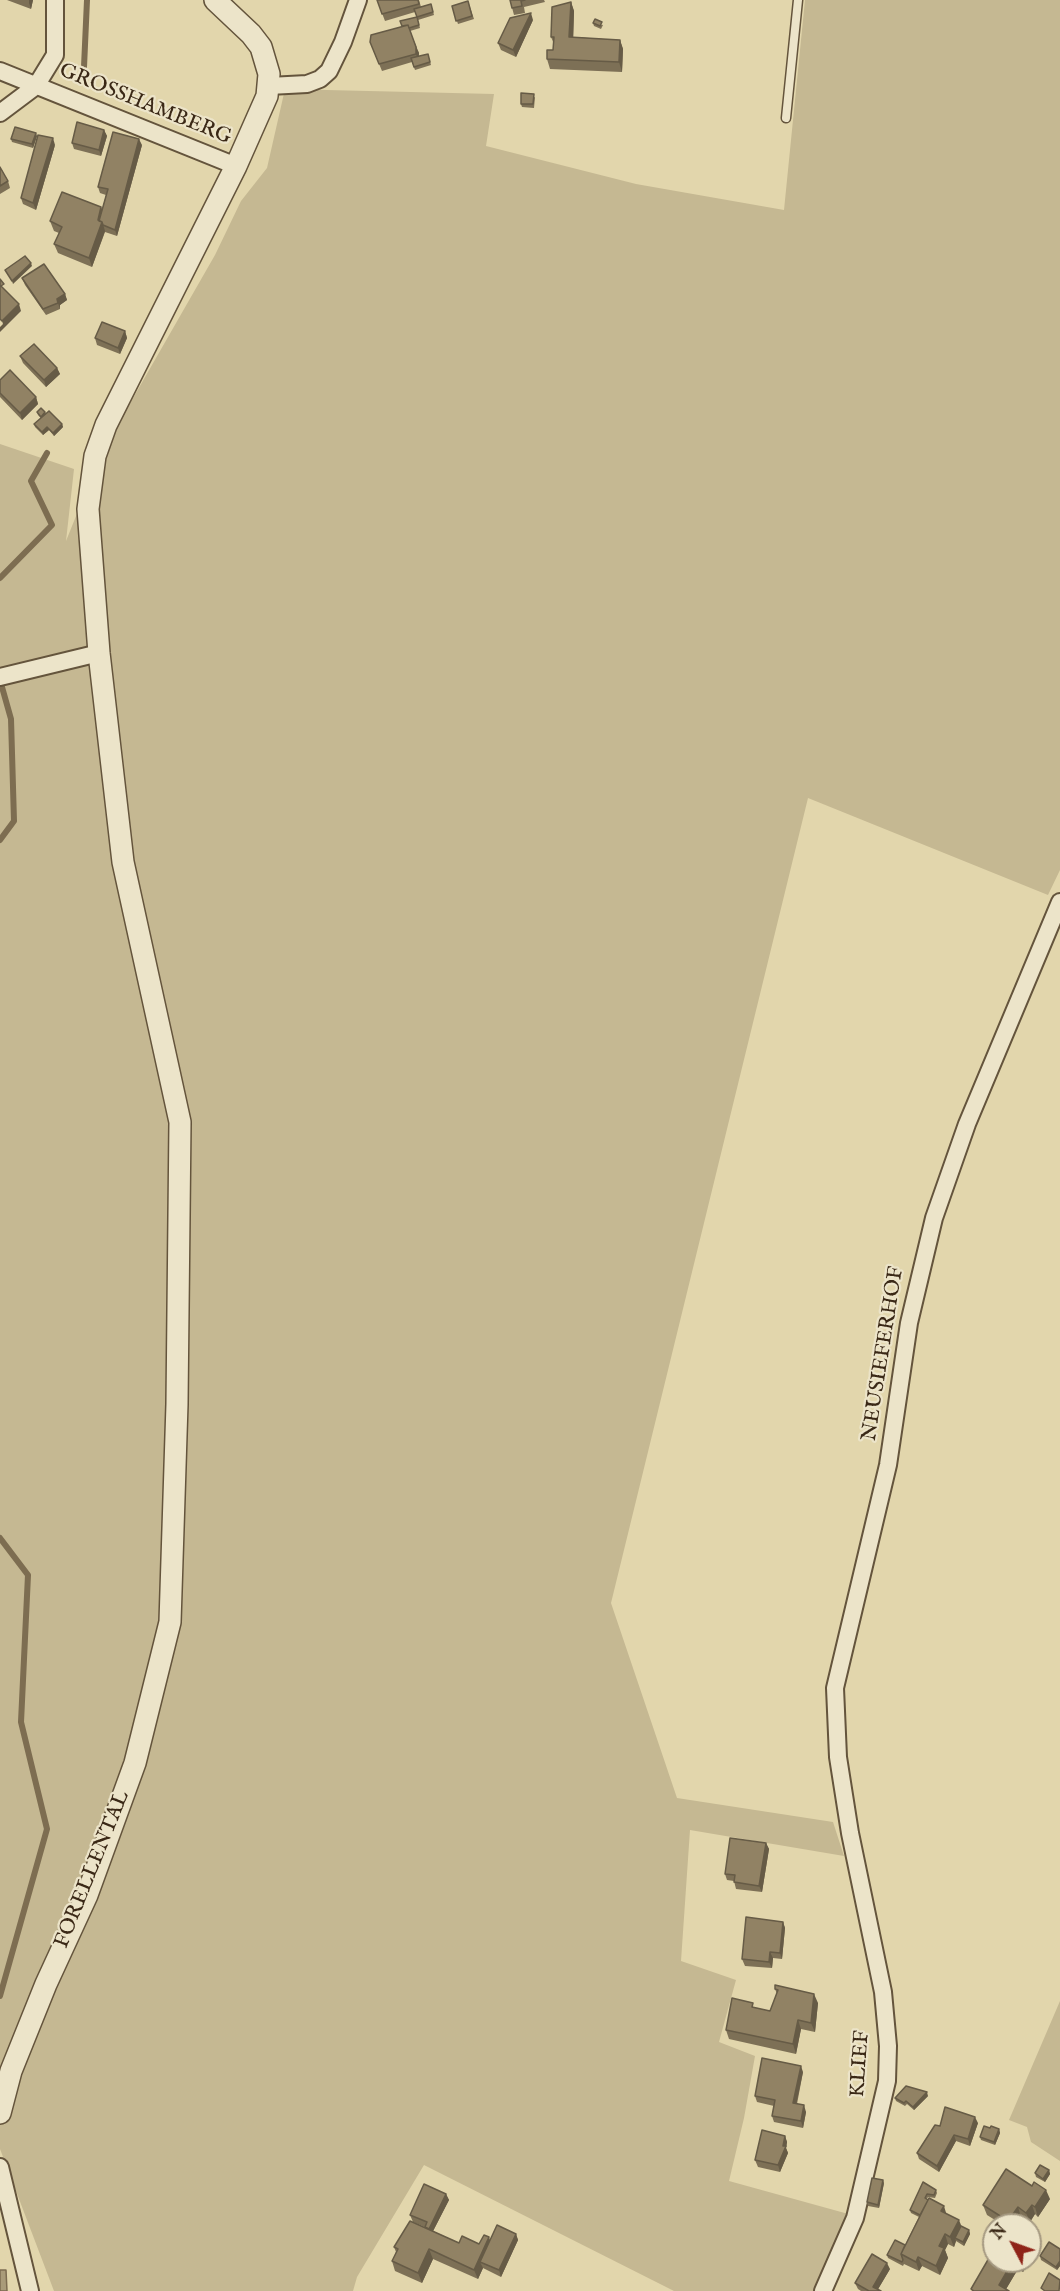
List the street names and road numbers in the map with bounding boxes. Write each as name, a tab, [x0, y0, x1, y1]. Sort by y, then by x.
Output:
street label: GROSSHAMBERG	[55, 59, 235, 151]
street label: NEUSIEFERHOF	[858, 1265, 910, 1443]
street label: FORELLENTAL	[50, 1788, 136, 1952]
street label: KLIEF	[846, 2030, 876, 2098]

